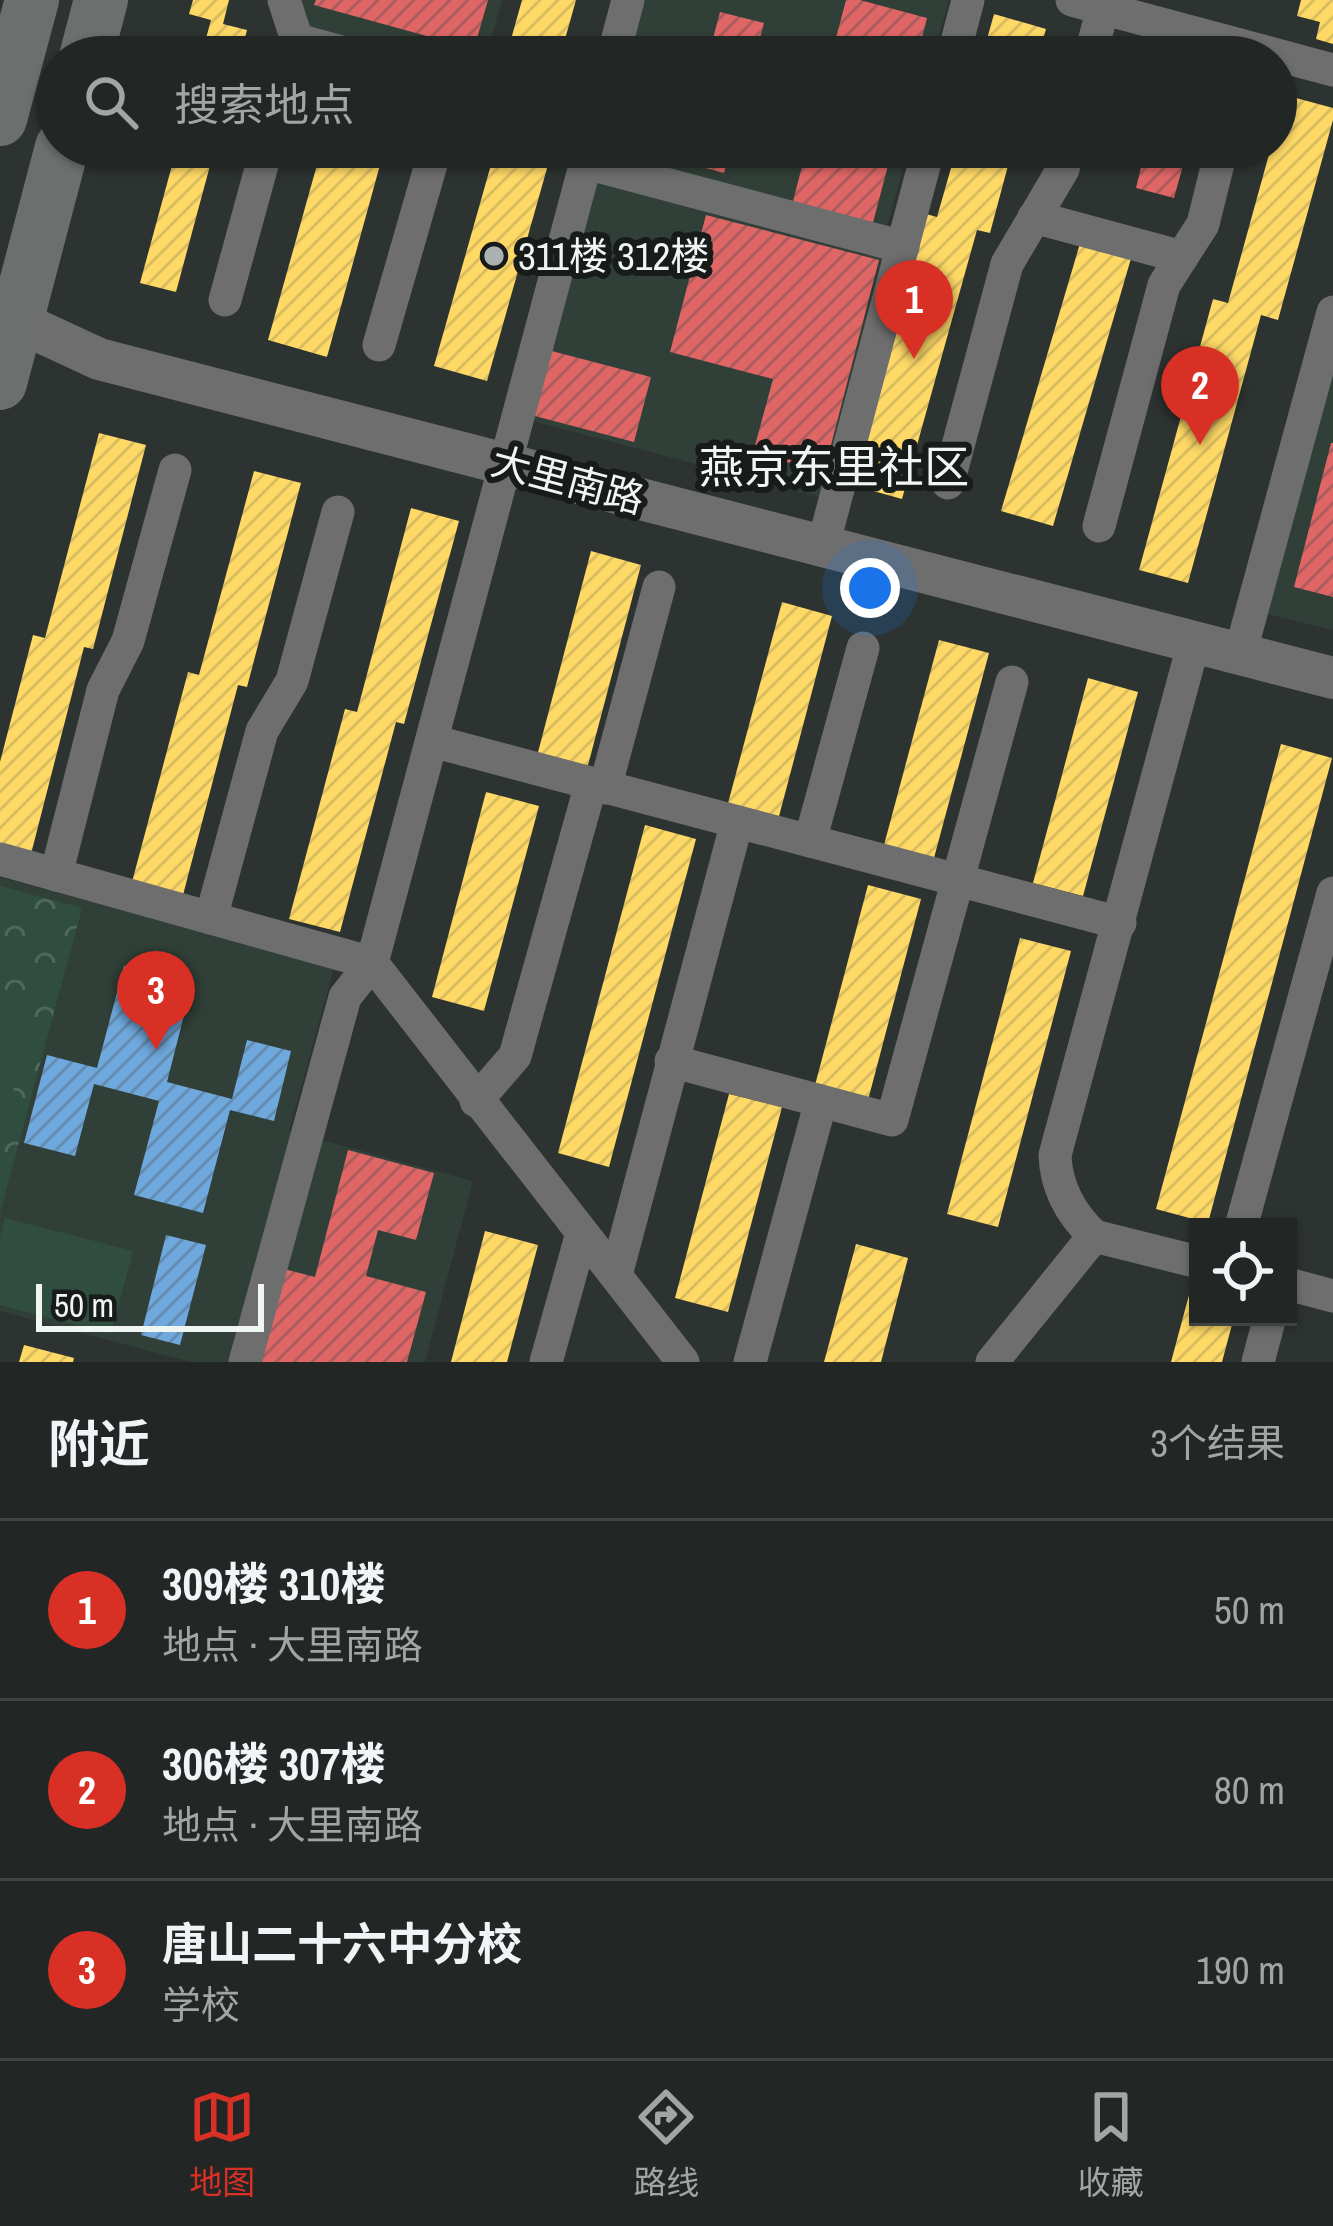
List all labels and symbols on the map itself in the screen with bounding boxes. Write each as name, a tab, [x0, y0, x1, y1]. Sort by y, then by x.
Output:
place label: 311楼 312楼	[518, 230, 709, 282]
marker: 311楼 312楼	[481, 243, 507, 269]
pin: 1	[875, 260, 953, 359]
pin: 2	[1161, 346, 1239, 445]
street label: 大里南路	[486, 435, 650, 525]
district label: 燕京东里社区	[699, 436, 969, 497]
your location	[840, 558, 900, 618]
pin: 3	[117, 951, 195, 1050]
scale bar	[36, 1278, 264, 1331]

